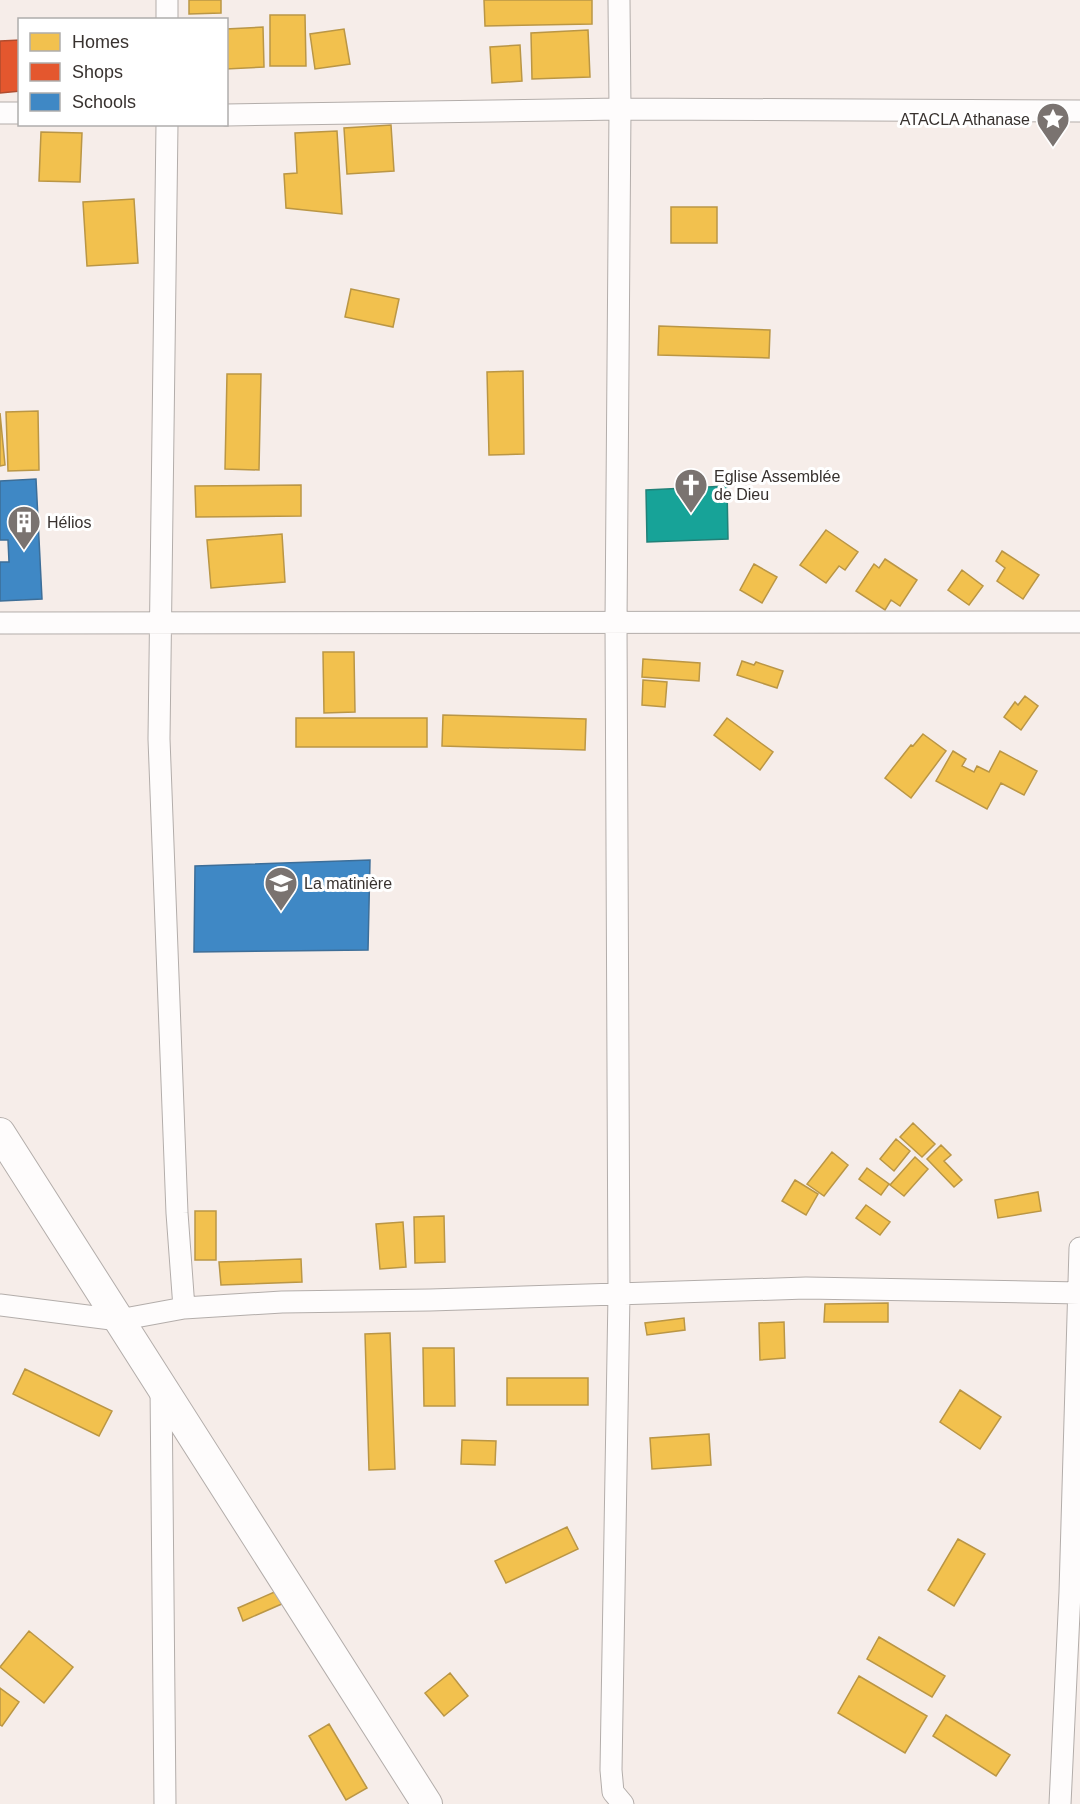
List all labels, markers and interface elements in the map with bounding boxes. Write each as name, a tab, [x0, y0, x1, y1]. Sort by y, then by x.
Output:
legend	[18, 18, 228, 126]
text: Homes	[72, 32, 129, 52]
text: Shops	[72, 62, 123, 82]
text: Schools	[72, 92, 136, 112]
place icon: ATACLA Athanase	[1035, 101, 1071, 148]
place label: ATACLA Athanase	[900, 111, 1030, 128]
church icon: Eglise Assemblée de Dieu	[673, 467, 709, 514]
place label: Eglise Assemblée de Dieu	[714, 468, 840, 503]
building icon: Hélios	[6, 504, 42, 551]
place label: Hélios	[47, 514, 91, 531]
school or university icon: La matinière	[263, 865, 299, 912]
place label: La matinière	[304, 875, 392, 892]

